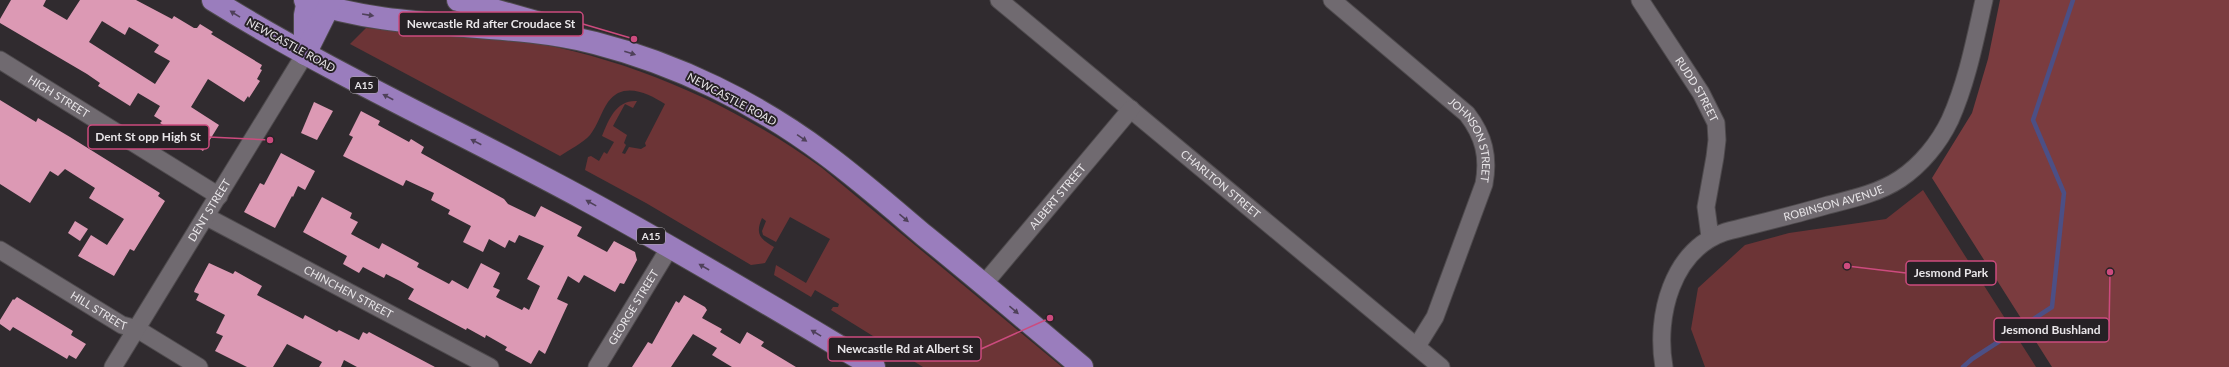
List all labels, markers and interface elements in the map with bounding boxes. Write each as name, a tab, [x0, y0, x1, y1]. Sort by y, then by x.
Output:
one-way arrow	[229, 10, 241, 17]
one-way arrow	[362, 12, 374, 18]
callout: Newcastle Rd after Croudace St	[399, 12, 583, 36]
street label: NEWCASTLE ROAD	[245, 15, 338, 74]
text: Newcastle Rd after Croudace St	[407, 16, 576, 31]
one-way arrow	[624, 50, 636, 56]
street label: RUDD STREET	[1673, 54, 1722, 124]
street label: NEWCASTLE ROAD	[685, 69, 779, 128]
street label: HIGH STREET	[26, 72, 92, 120]
road number: A15	[350, 77, 378, 93]
one-way arrow	[382, 94, 393, 101]
street label: JOHNSON STREET	[1446, 94, 1493, 184]
callout: Dent St opp High St	[88, 125, 209, 149]
text: Dent St opp High St	[95, 129, 201, 144]
one-way arrow	[797, 134, 807, 142]
one-way arrow	[470, 139, 482, 146]
street label: CHARLTON STREET	[1178, 147, 1264, 221]
street label: ALBERT STREET	[1026, 161, 1088, 232]
street label: DENT STREET	[185, 176, 233, 243]
street label: ROBINSON AVENUE	[1782, 182, 1885, 223]
one-way arrow	[585, 199, 597, 206]
one-way arrow	[899, 214, 910, 223]
road number: A15	[637, 228, 665, 244]
callout: Jesmond Park	[1906, 261, 1996, 285]
street label: CHINCHEN STREET	[302, 263, 396, 321]
one-way arrow	[698, 263, 710, 270]
text: Jesmond Park	[1914, 265, 1989, 280]
street label: GEORGE STREET	[605, 267, 661, 347]
street label: HILL STREET	[68, 288, 129, 332]
one-way arrow	[1008, 305, 1019, 314]
callout: Jesmond Bushland	[1994, 318, 2109, 342]
text: Jesmond Bushland	[2001, 322, 2101, 337]
one-way arrow	[810, 329, 822, 336]
callout: Newcastle Rd at Albert St	[828, 337, 981, 361]
text: Newcastle Rd at Albert St	[837, 341, 974, 356]

